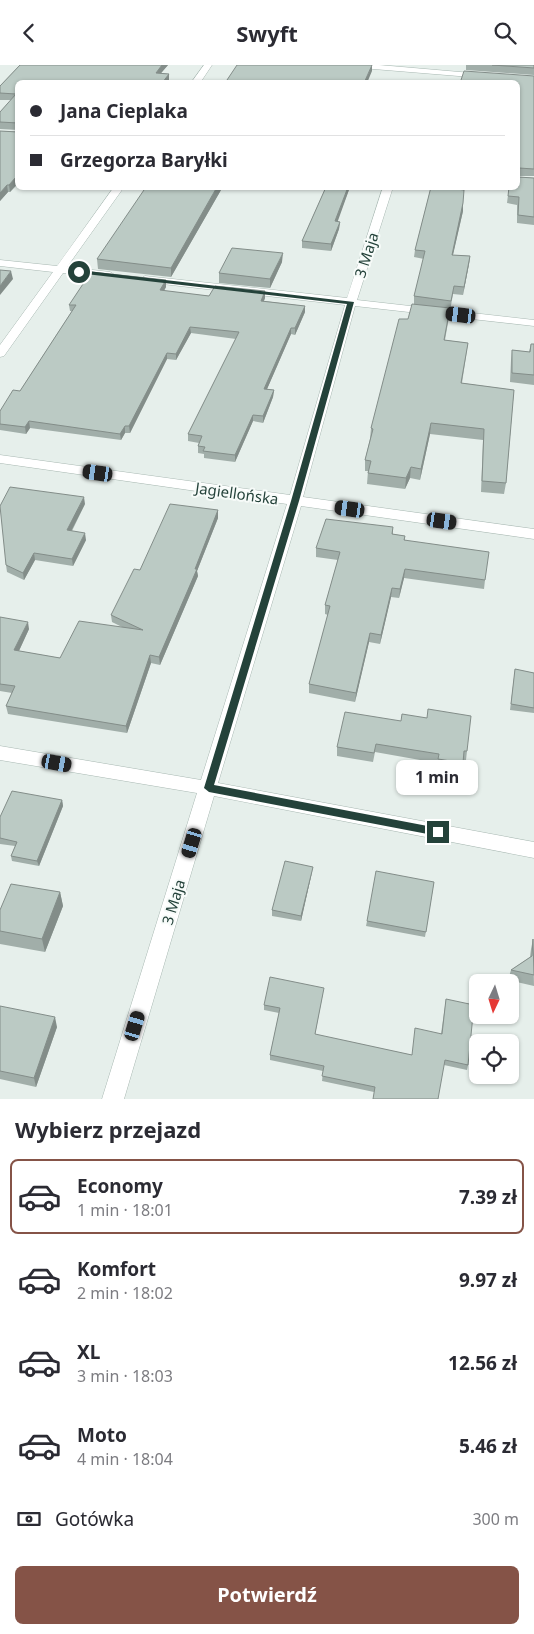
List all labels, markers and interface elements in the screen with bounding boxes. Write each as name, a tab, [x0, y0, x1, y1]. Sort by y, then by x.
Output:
text: Swyft	[236, 18, 298, 48]
icon: back	[15, 19, 43, 47]
icon: search	[491, 19, 519, 47]
text: Jana Cieplaka	[60, 98, 188, 124]
text: Grzegorza Baryłki	[60, 147, 228, 173]
street label: 3 Maja	[349, 230, 383, 280]
route start	[68, 261, 90, 283]
car	[445, 306, 476, 324]
car	[82, 463, 113, 483]
street label: Jagiellońska	[192, 477, 280, 509]
car	[334, 499, 365, 519]
car	[426, 511, 457, 531]
car	[40, 753, 73, 773]
callout: 1 min	[397, 759, 479, 795]
text: 1 min	[415, 766, 459, 788]
route end	[427, 821, 449, 843]
car	[180, 826, 203, 860]
street label: 3 Maja	[157, 877, 189, 927]
north arrow	[469, 974, 519, 1024]
map controls	[469, 974, 519, 1084]
car	[123, 1009, 146, 1043]
button: locate	[469, 1034, 519, 1084]
text: Wybierz przejazd	[15, 1114, 201, 1144]
text: Economy	[77, 1173, 163, 1199]
icon: car	[17, 1174, 62, 1219]
text: 7.39 zł	[459, 1184, 517, 1210]
text: 1 min · 18:01	[77, 1199, 173, 1221]
text: Komfort	[77, 1256, 156, 1282]
icon: car	[17, 1257, 62, 1302]
text: 9.97 zł	[459, 1267, 517, 1293]
text: 2 min · 18:02	[77, 1282, 173, 1304]
text: XL	[77, 1339, 100, 1365]
icon: car	[17, 1340, 62, 1385]
text: 12.56 zł	[448, 1350, 517, 1376]
text: 3 min · 18:03	[77, 1365, 173, 1387]
text: Moto	[77, 1422, 127, 1448]
icon: car	[17, 1423, 62, 1468]
text: 5.46 zł	[459, 1433, 517, 1459]
text: 4 min · 18:04	[77, 1448, 173, 1470]
icon: cash	[15, 1505, 43, 1533]
text: Gotówka	[55, 1506, 134, 1532]
text: 300 m	[472, 1508, 519, 1530]
button: Potwierdź	[15, 1566, 519, 1624]

